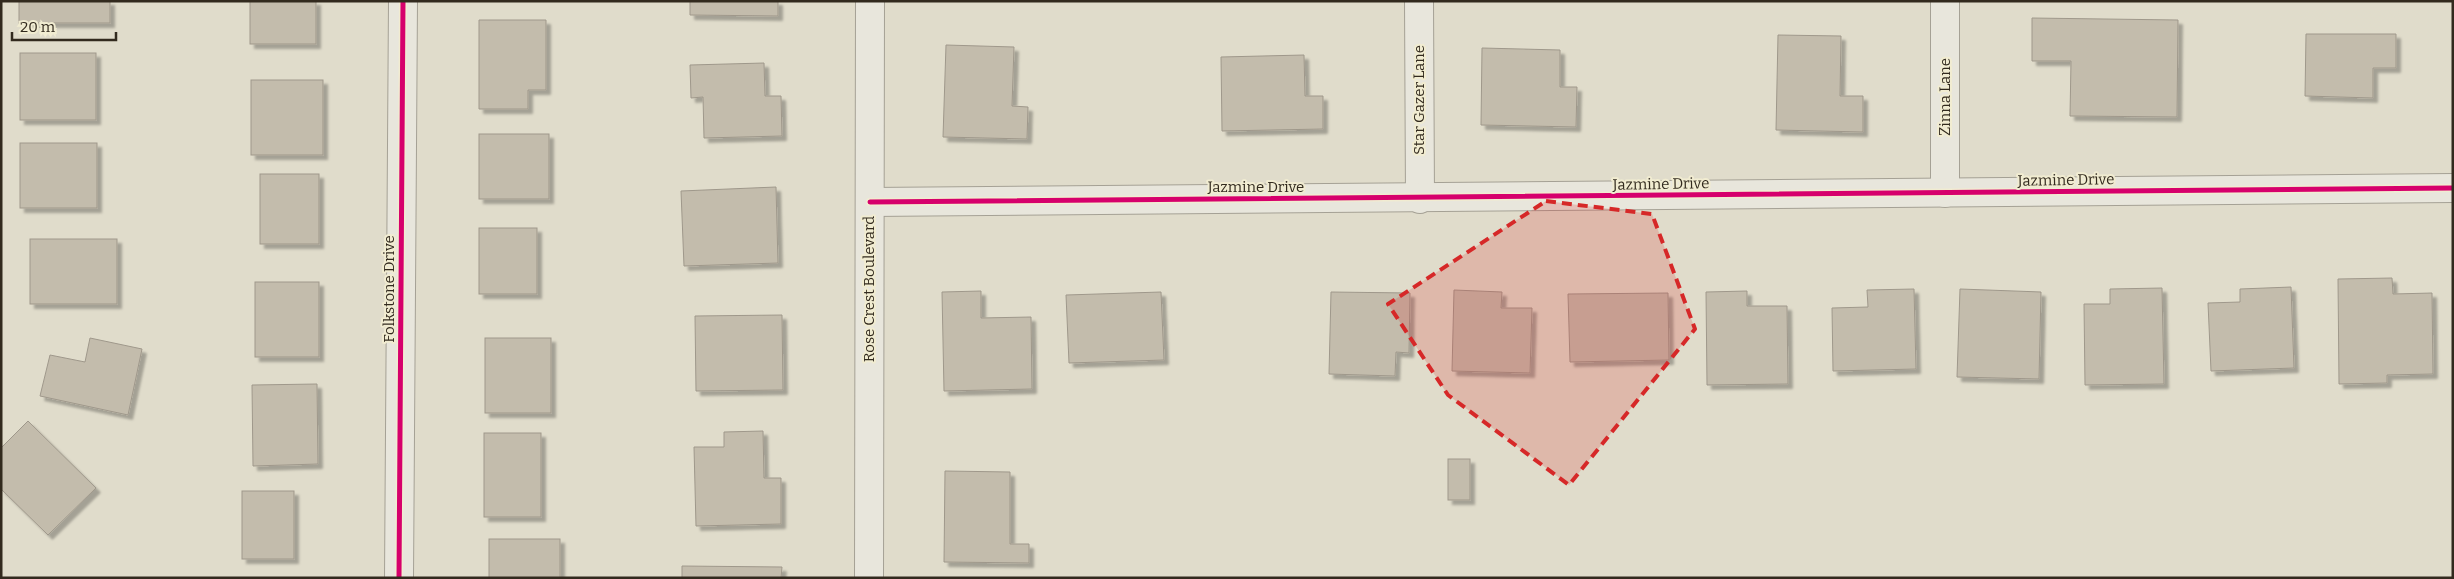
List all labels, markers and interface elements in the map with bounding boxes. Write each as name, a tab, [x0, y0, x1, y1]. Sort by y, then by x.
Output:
scale bar	[12, 10, 116, 42]
text: 20 m	[20, 18, 56, 36]
street label: Star Gazer Lane	[1410, 45, 1428, 155]
street label: Zinna Lane	[1936, 58, 1954, 136]
street label: Jazmine Drive	[2017, 170, 2114, 190]
street label: Jazmine Drive	[1612, 174, 1709, 194]
street label: Jazmine Drive	[1207, 178, 1304, 196]
street label: Rose Crest Boulevard	[860, 216, 878, 362]
street label: Folkstone Drive	[380, 235, 398, 343]

